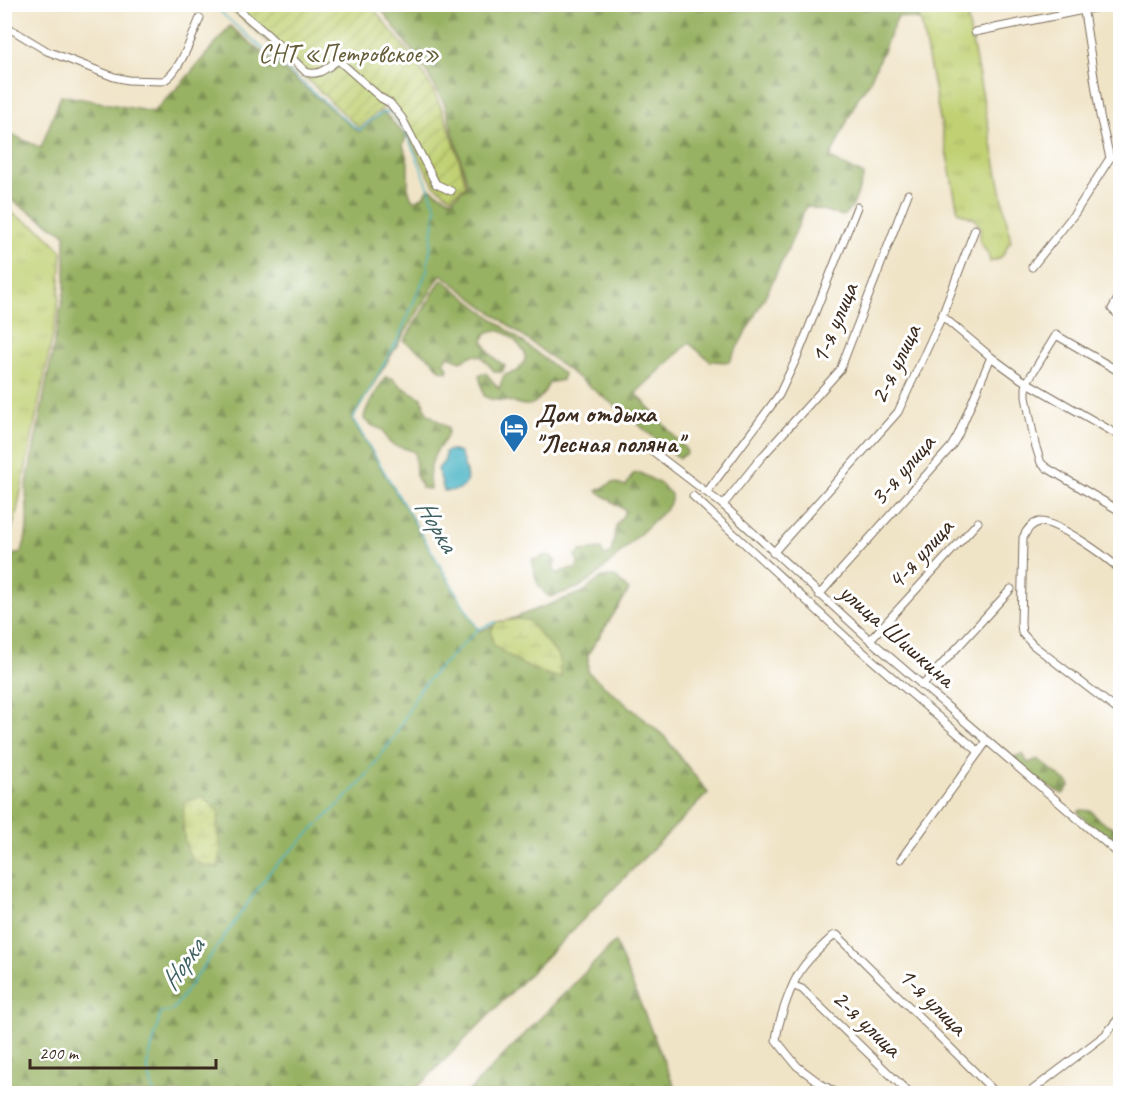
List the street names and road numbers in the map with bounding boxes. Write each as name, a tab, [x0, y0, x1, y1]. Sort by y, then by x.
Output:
street label: 1-я улица	[802, 276, 866, 368]
street label: 2-я улица	[862, 317, 929, 409]
street label: 3-я улица	[862, 426, 943, 513]
street label: 4-я улица	[879, 510, 962, 596]
street label: улица Шишкина	[831, 574, 964, 696]
street label: 1-я улица	[891, 959, 976, 1044]
street label: 2-я улица	[825, 982, 910, 1065]

